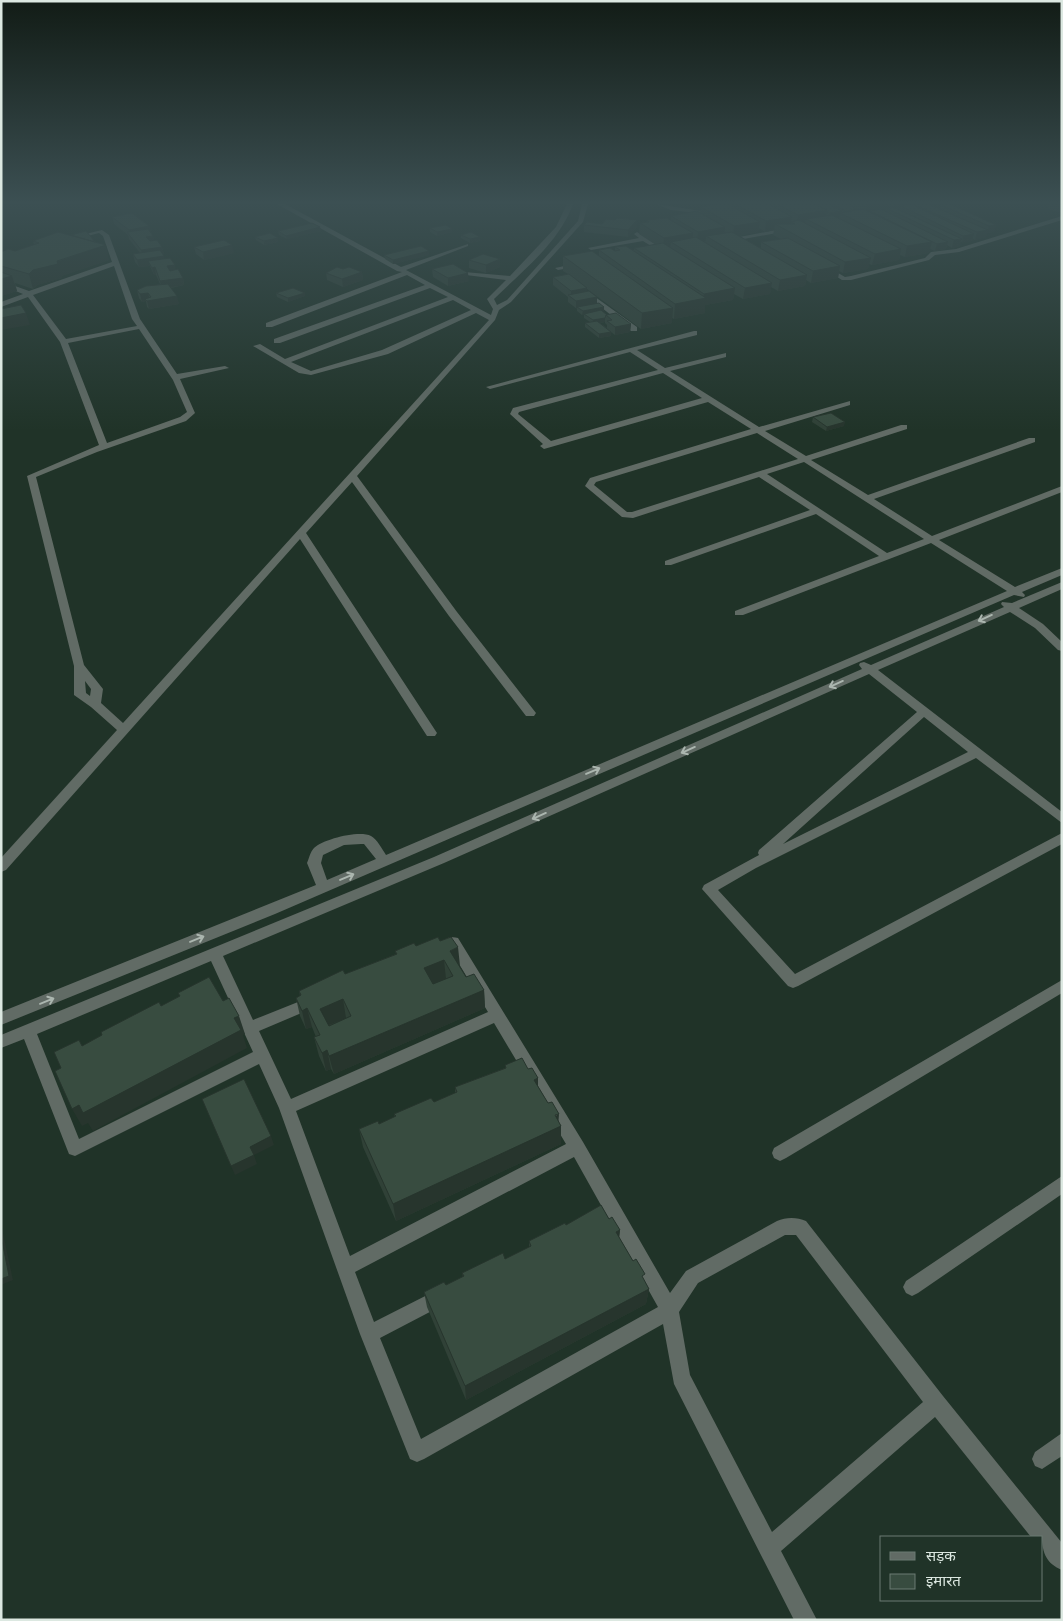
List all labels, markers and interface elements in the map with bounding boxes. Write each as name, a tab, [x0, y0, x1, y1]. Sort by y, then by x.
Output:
one-way arrow	[978, 614, 993, 624]
one-way arrow	[829, 679, 844, 689]
one-way arrow	[681, 745, 696, 755]
one-way arrow	[585, 766, 600, 776]
one-way arrow	[532, 811, 547, 821]
one-way arrow	[339, 871, 354, 881]
one-way arrow	[189, 934, 204, 944]
one-way arrow	[39, 995, 54, 1004]
legend	[880, 1536, 1043, 1601]
text: सड़क	[926, 1547, 956, 1564]
text: इमारत	[926, 1572, 961, 1589]

